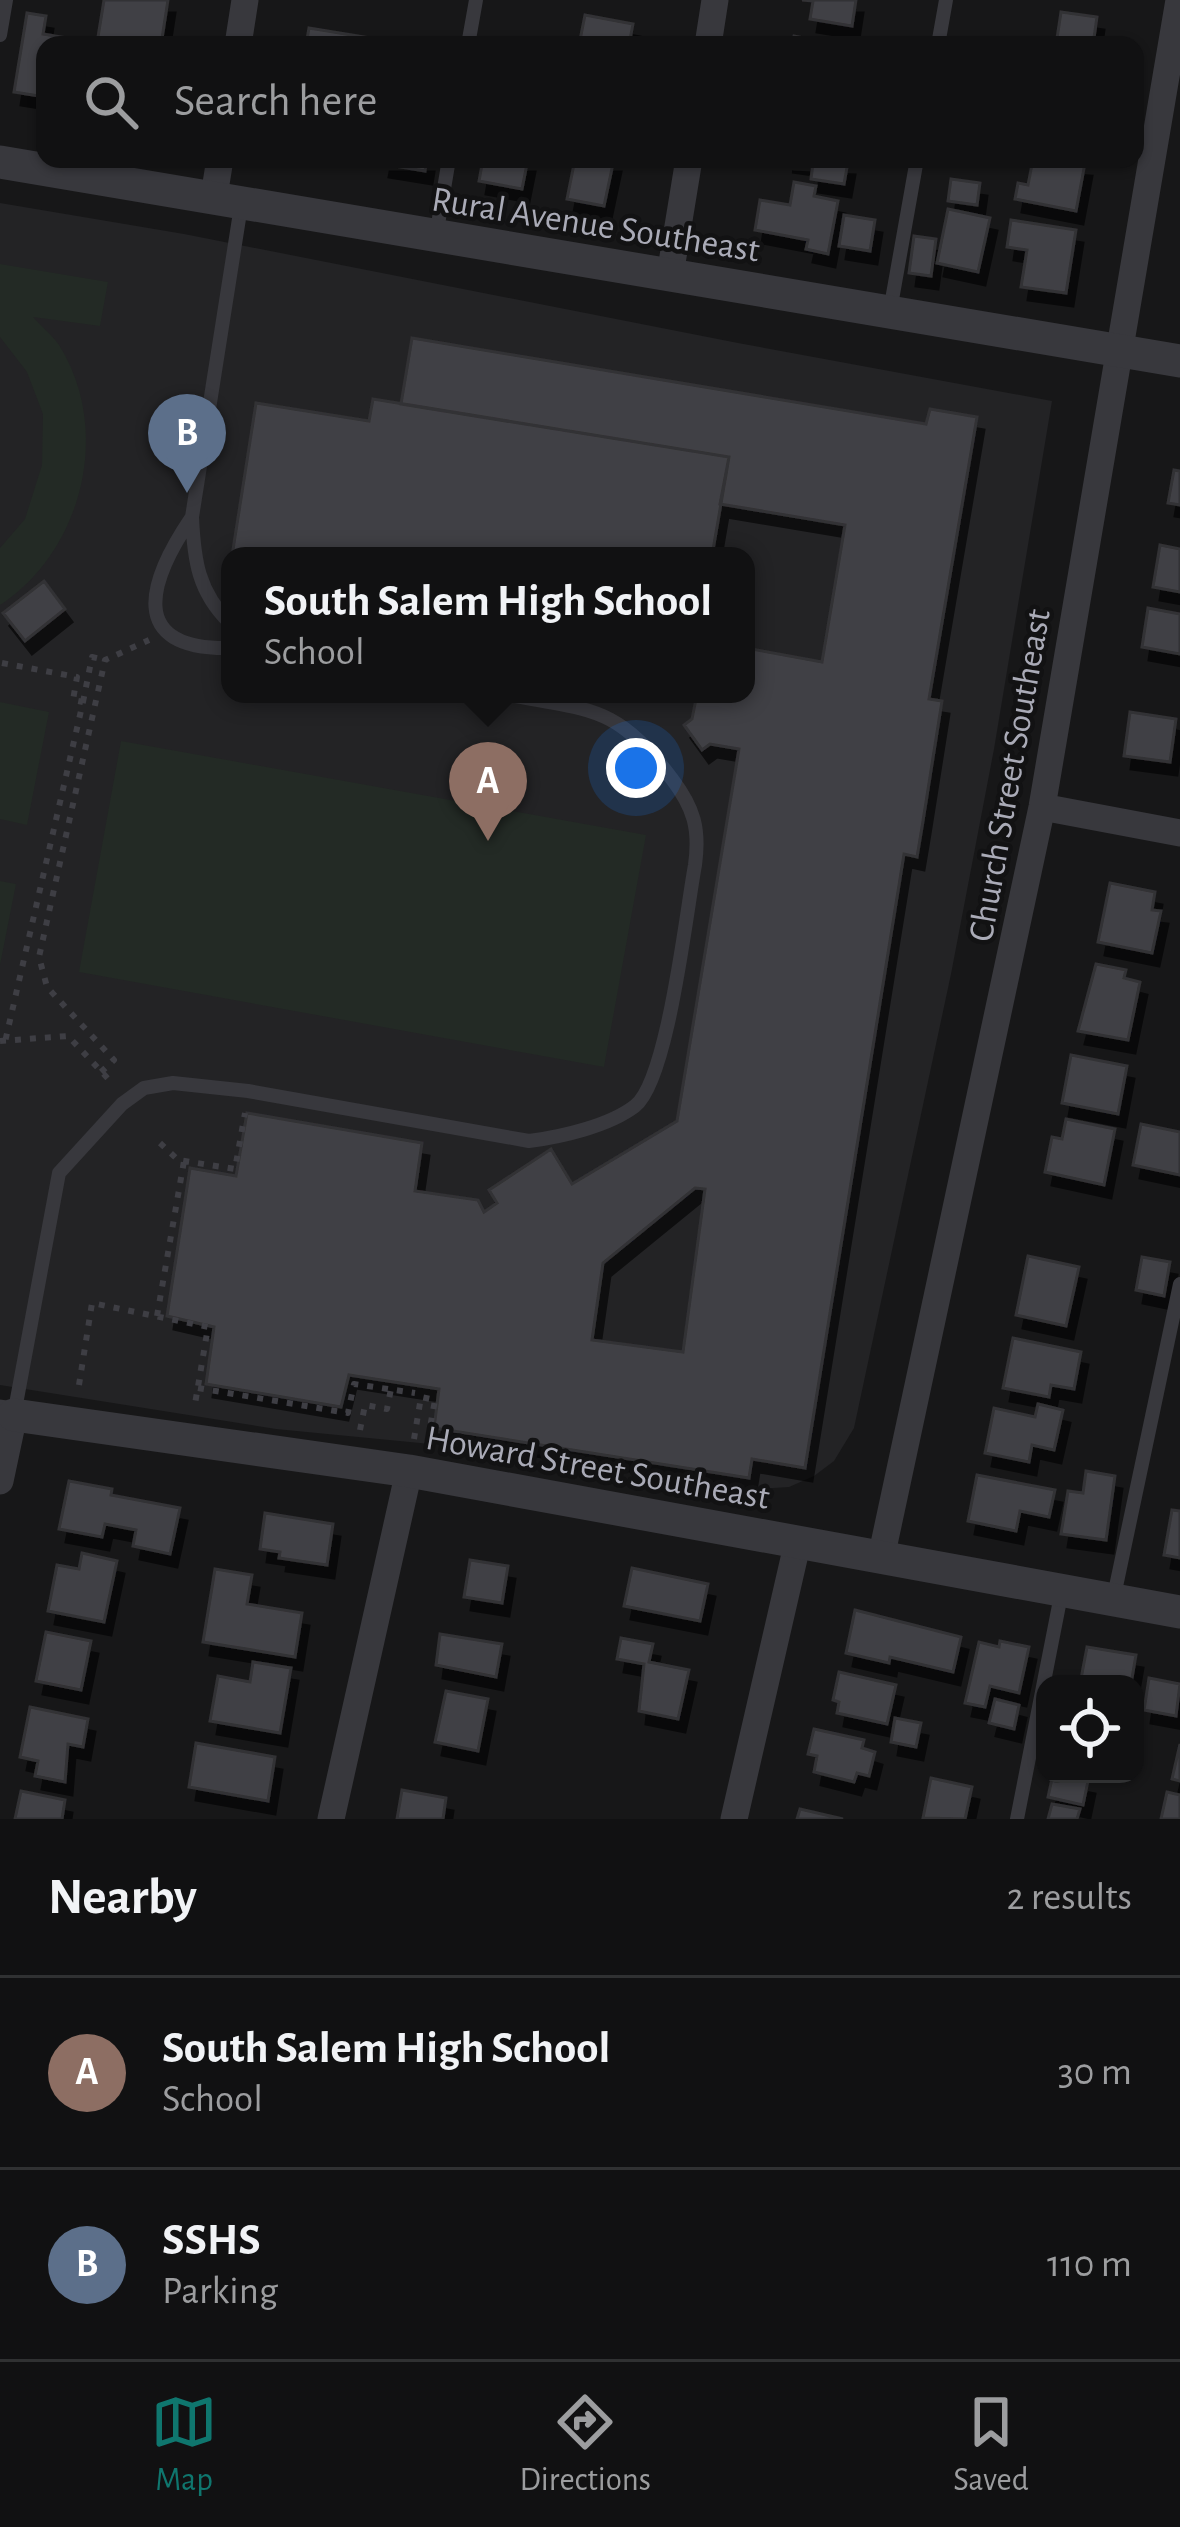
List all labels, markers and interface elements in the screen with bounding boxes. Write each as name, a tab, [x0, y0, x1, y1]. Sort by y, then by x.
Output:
search box	[36, 36, 1144, 168]
icon: search	[78, 69, 144, 135]
text: Search here	[174, 79, 377, 124]
street label: Rural Avenue Southeast	[429, 181, 763, 269]
pin: B	[148, 394, 226, 493]
popup	[221, 547, 755, 703]
text: South Salem High School	[264, 579, 712, 624]
street label: Church Street Southeast	[963, 606, 1057, 944]
text: School	[264, 633, 365, 672]
your location	[606, 738, 666, 798]
pin: A	[449, 742, 527, 841]
street label: Howard Street Southeast	[423, 1420, 773, 1516]
map controls	[1036, 1675, 1144, 1783]
button: locate	[1036, 1675, 1144, 1783]
text: Nearby	[48, 1872, 197, 1923]
text: 2 results	[1006, 1878, 1132, 1917]
text: South Salem High School	[162, 2026, 610, 2071]
text: A	[75, 2053, 99, 2092]
text: 30 m	[1058, 2053, 1132, 2092]
text: School	[162, 2080, 263, 2119]
text: SSHS	[162, 2218, 261, 2263]
text: B	[76, 2245, 98, 2284]
text: 110 m	[1047, 2245, 1132, 2284]
text: Parking	[162, 2272, 278, 2311]
tab: Map	[151, 2389, 217, 2501]
tab: Directions	[519, 2389, 651, 2501]
tab: Saved	[953, 2389, 1029, 2501]

